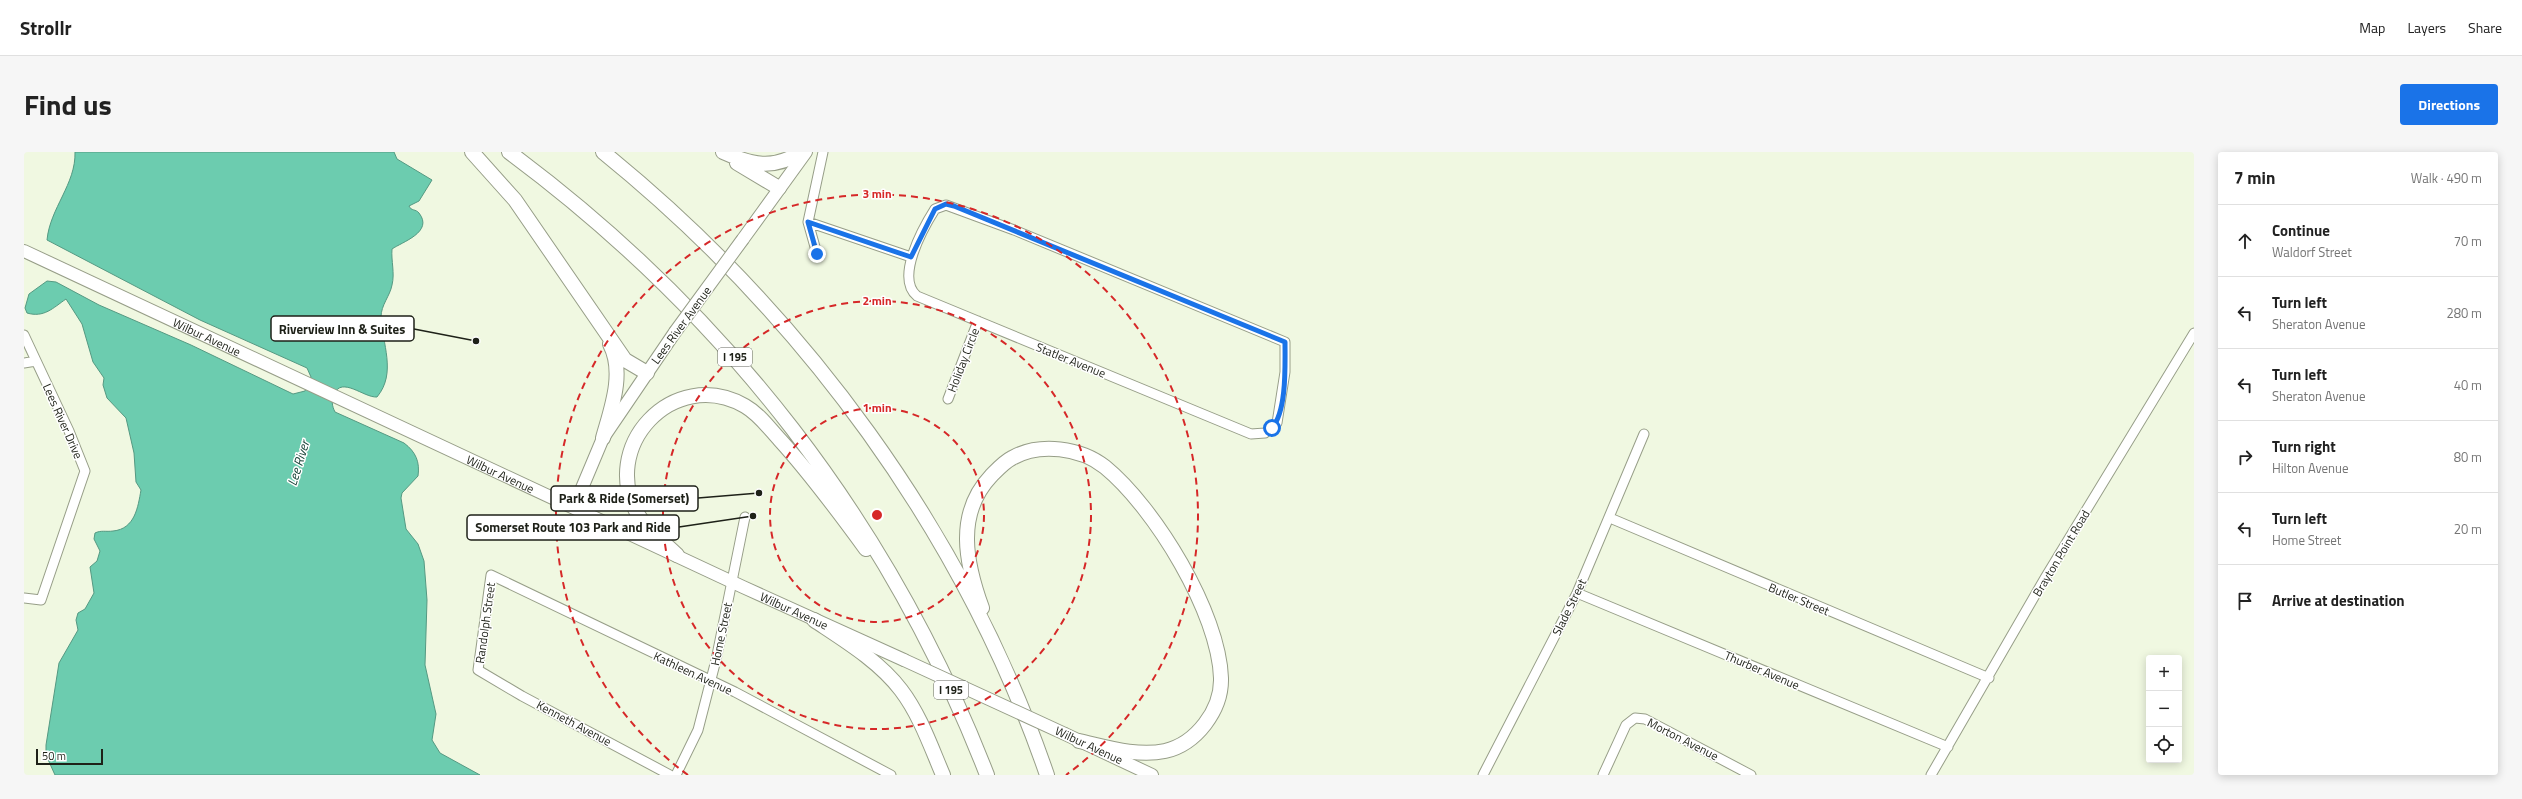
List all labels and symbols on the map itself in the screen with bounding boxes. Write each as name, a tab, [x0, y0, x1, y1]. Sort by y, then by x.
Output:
text: 3 min	[862, 184, 892, 203]
route end	[808, 245, 826, 263]
street label: Lees River Avenue	[646, 282, 716, 368]
text: 2 min	[862, 291, 892, 310]
street label: Wilbur Avenue	[170, 312, 244, 361]
callout: Riverview Inn & Suites	[271, 316, 414, 341]
text: Riverview Inn & Suites	[279, 319, 405, 339]
street label: Holiday Circle	[942, 325, 984, 395]
street label: Statler Avenue	[1033, 337, 1109, 383]
road number: I 195	[718, 348, 752, 366]
street label: Lees River Drive	[38, 380, 88, 462]
text: 1 min	[862, 398, 892, 417]
route start	[1263, 419, 1281, 437]
water label: Lee River	[282, 436, 315, 488]
street label: Wilbur Avenue	[463, 450, 538, 498]
callout: Park & Ride (Somerset)	[551, 486, 698, 511]
text: Park & Ride (Somerset)	[559, 488, 689, 508]
street label: Brayton Point Road	[2028, 506, 2094, 600]
centre of rings	[870, 508, 884, 522]
callout: Somerset Route 103 Park and Ride	[467, 515, 679, 540]
text: Somerset Route 103 Park and Ride	[475, 517, 671, 537]
street label: Slade Street	[1547, 575, 1591, 639]
street label: Butler Street	[1766, 578, 1833, 621]
street label: Randolph Street	[470, 580, 500, 665]
street label: Wilbur Avenue	[757, 587, 832, 634]
street label: Home Street	[705, 600, 737, 667]
street label: Kathleen Avenue	[650, 646, 736, 700]
street label: Thurber Avenue	[1721, 646, 1803, 694]
road number: I 195	[934, 681, 968, 699]
street label: Kenneth Avenue	[533, 695, 615, 751]
street label: Morton Avenue	[1644, 713, 1722, 765]
street label: Wilbur Avenue	[1052, 721, 1126, 769]
scale bar	[36, 747, 103, 766]

